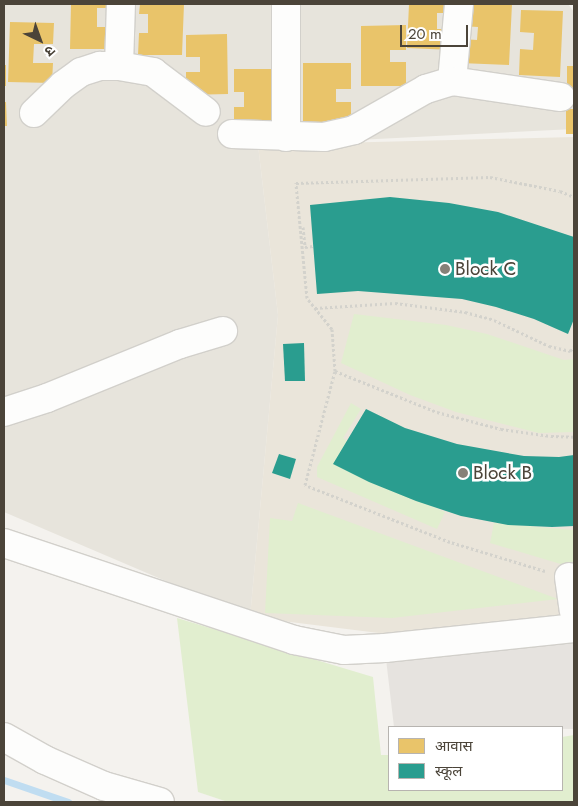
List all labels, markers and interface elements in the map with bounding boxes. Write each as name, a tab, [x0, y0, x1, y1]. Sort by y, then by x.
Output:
north arrow	[15, 15, 65, 65]
scale bar	[403, 15, 470, 47]
text: 20 m	[408, 23, 442, 45]
text: उ	[40, 41, 60, 61]
place label: Block C	[455, 258, 517, 280]
marker: Block C	[439, 263, 451, 275]
place label: Block B	[473, 462, 532, 484]
marker: Block B	[457, 467, 469, 479]
legend	[388, 726, 563, 791]
text: आवास	[435, 735, 473, 757]
text: स्कूल	[435, 760, 463, 782]

